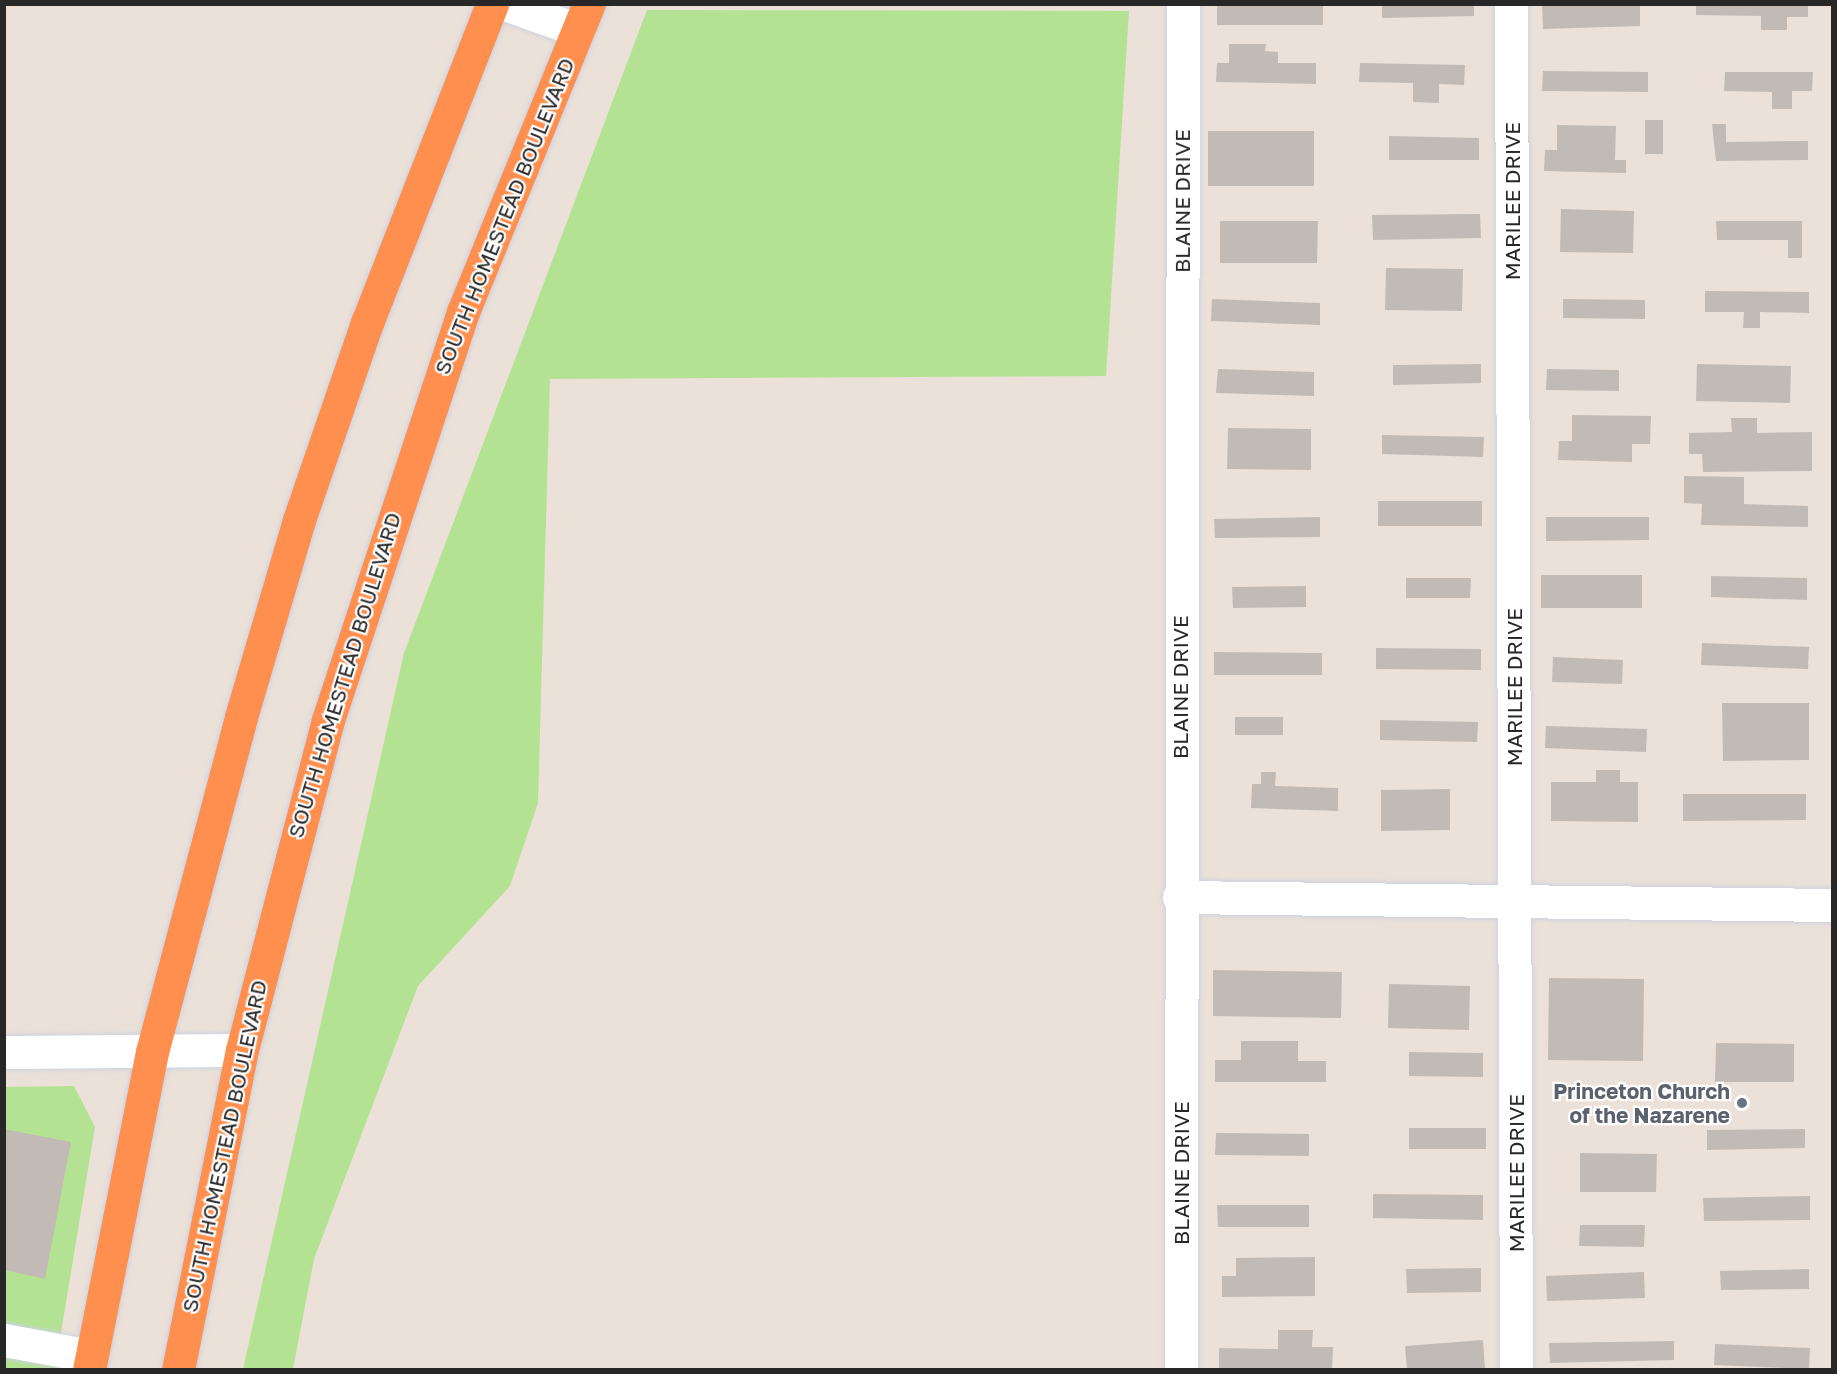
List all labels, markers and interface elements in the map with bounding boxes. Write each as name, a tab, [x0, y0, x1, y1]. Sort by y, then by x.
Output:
street label: SOUTH HOMESTEAD BOULEVARD	[429, 54, 579, 378]
street label: MARILEE DRIVE	[1499, 122, 1525, 280]
street label: BLAINE DRIVE	[1169, 129, 1195, 273]
street label: SOUTH HOMESTEAD BOULEVARD	[282, 509, 406, 841]
street label: MARILEE DRIVE	[1501, 608, 1527, 766]
street label: BLAINE DRIVE	[1167, 615, 1193, 759]
street label: SOUTH HOMESTEAD BOULEVARD	[176, 978, 272, 1314]
place label: Princeton Church of the Nazarene	[1553, 1078, 1730, 1128]
street label: MARILEE DRIVE	[1503, 1094, 1529, 1252]
marker: Princeton Church of the Nazarene	[1735, 1096, 1749, 1110]
street label: BLAINE DRIVE	[1168, 1101, 1194, 1245]

